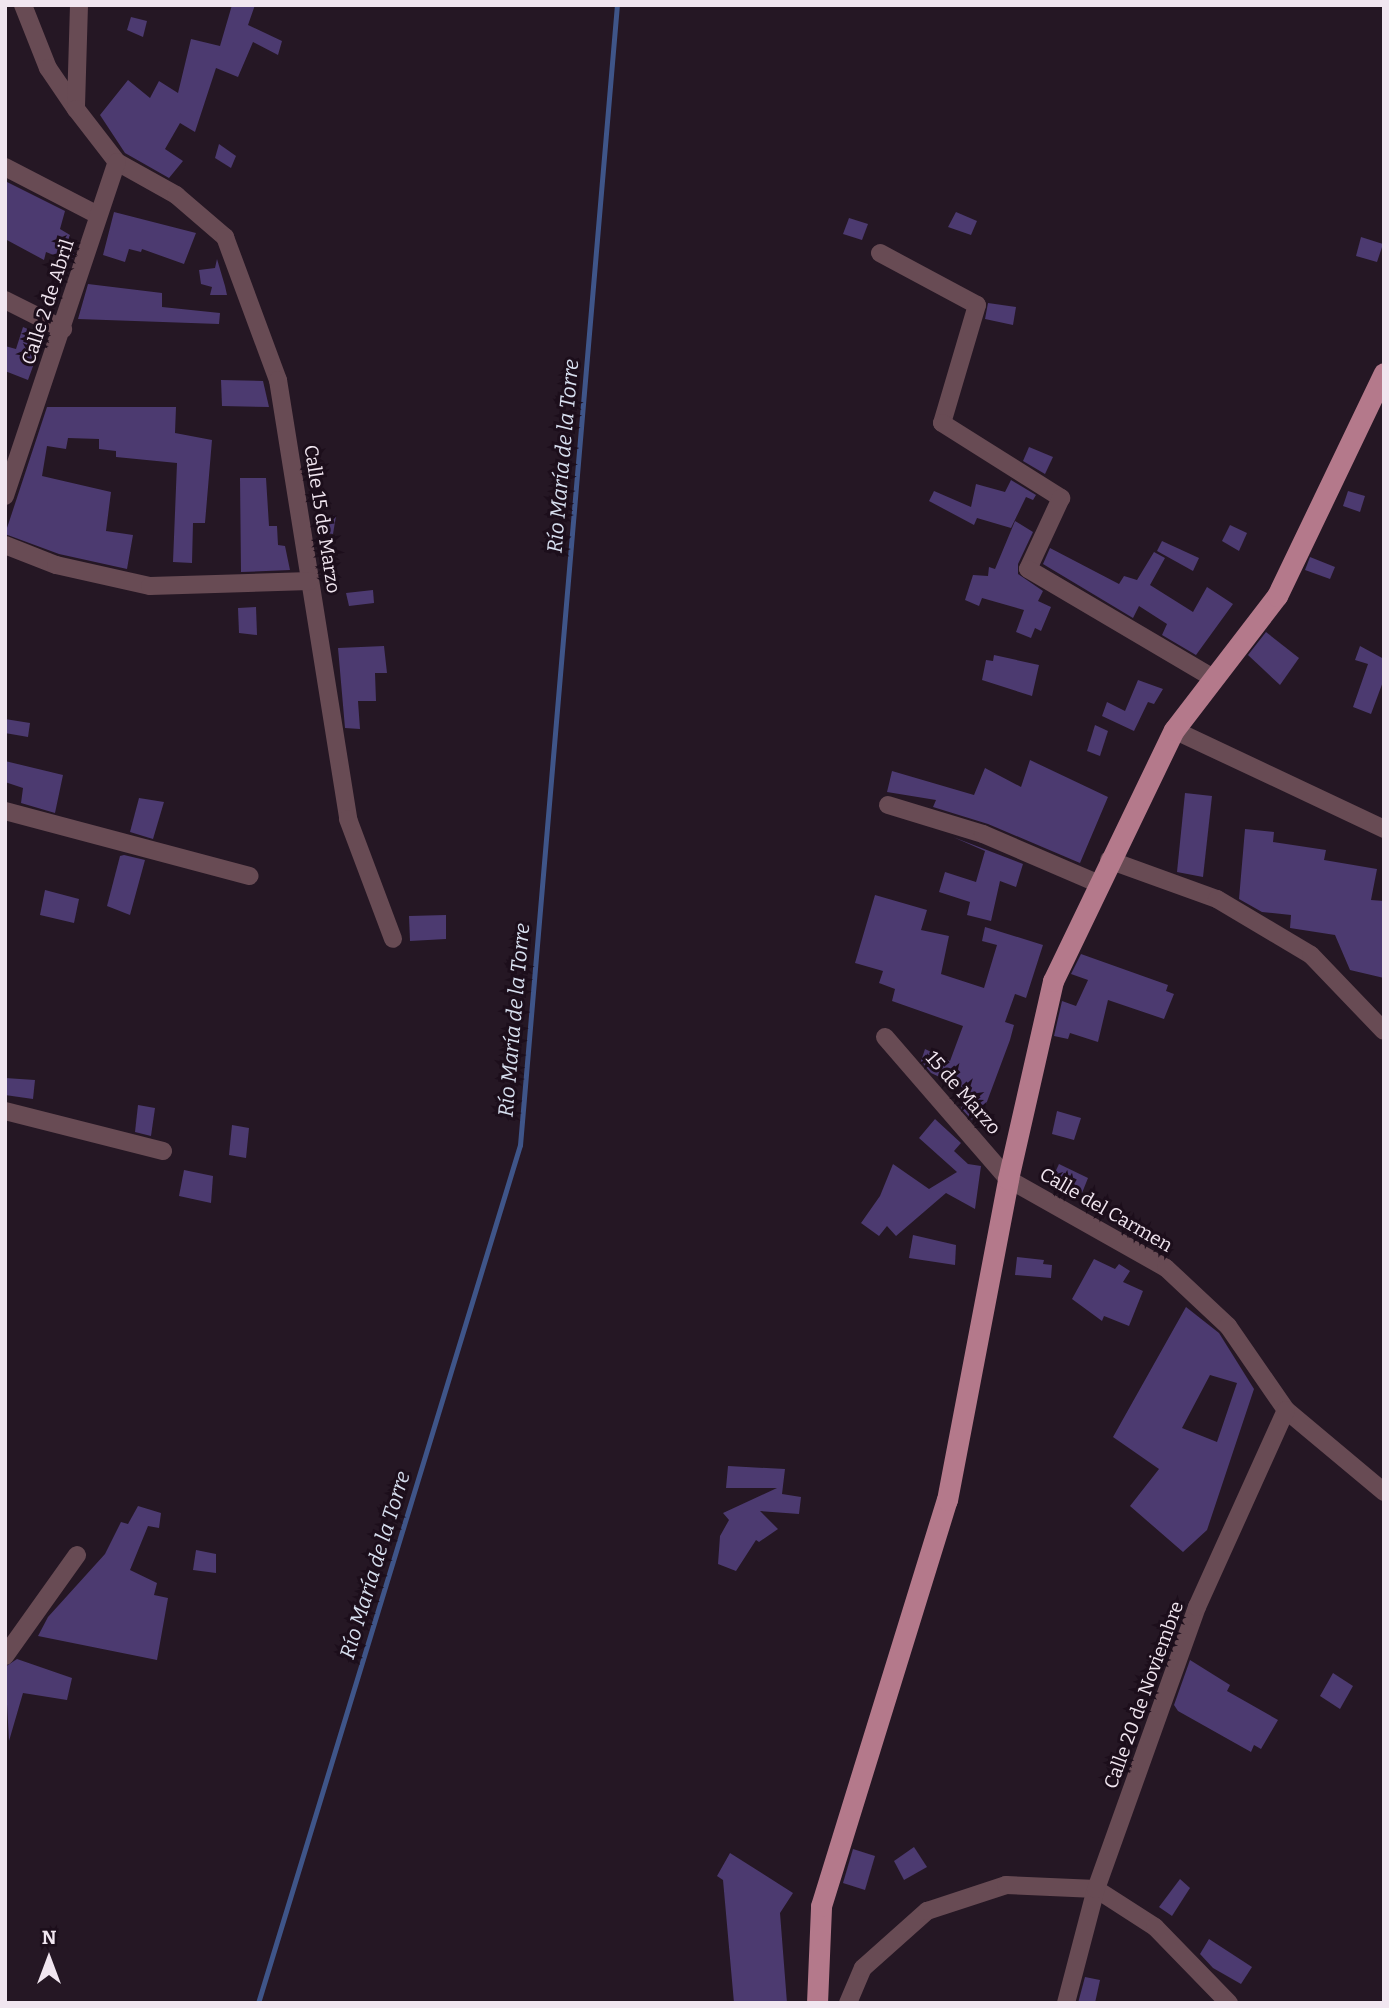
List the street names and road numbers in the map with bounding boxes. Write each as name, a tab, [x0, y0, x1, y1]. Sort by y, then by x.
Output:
street label: Calle 2 de Abril	[17, 236, 79, 368]
street label: Calle 15 de Marzo	[299, 443, 345, 595]
street label: 15 de Marzo	[921, 1047, 1005, 1139]
street label: Calle del Carmen	[1036, 1163, 1176, 1257]
street label: Calle 20 de Noviembre	[1099, 1598, 1189, 1792]

